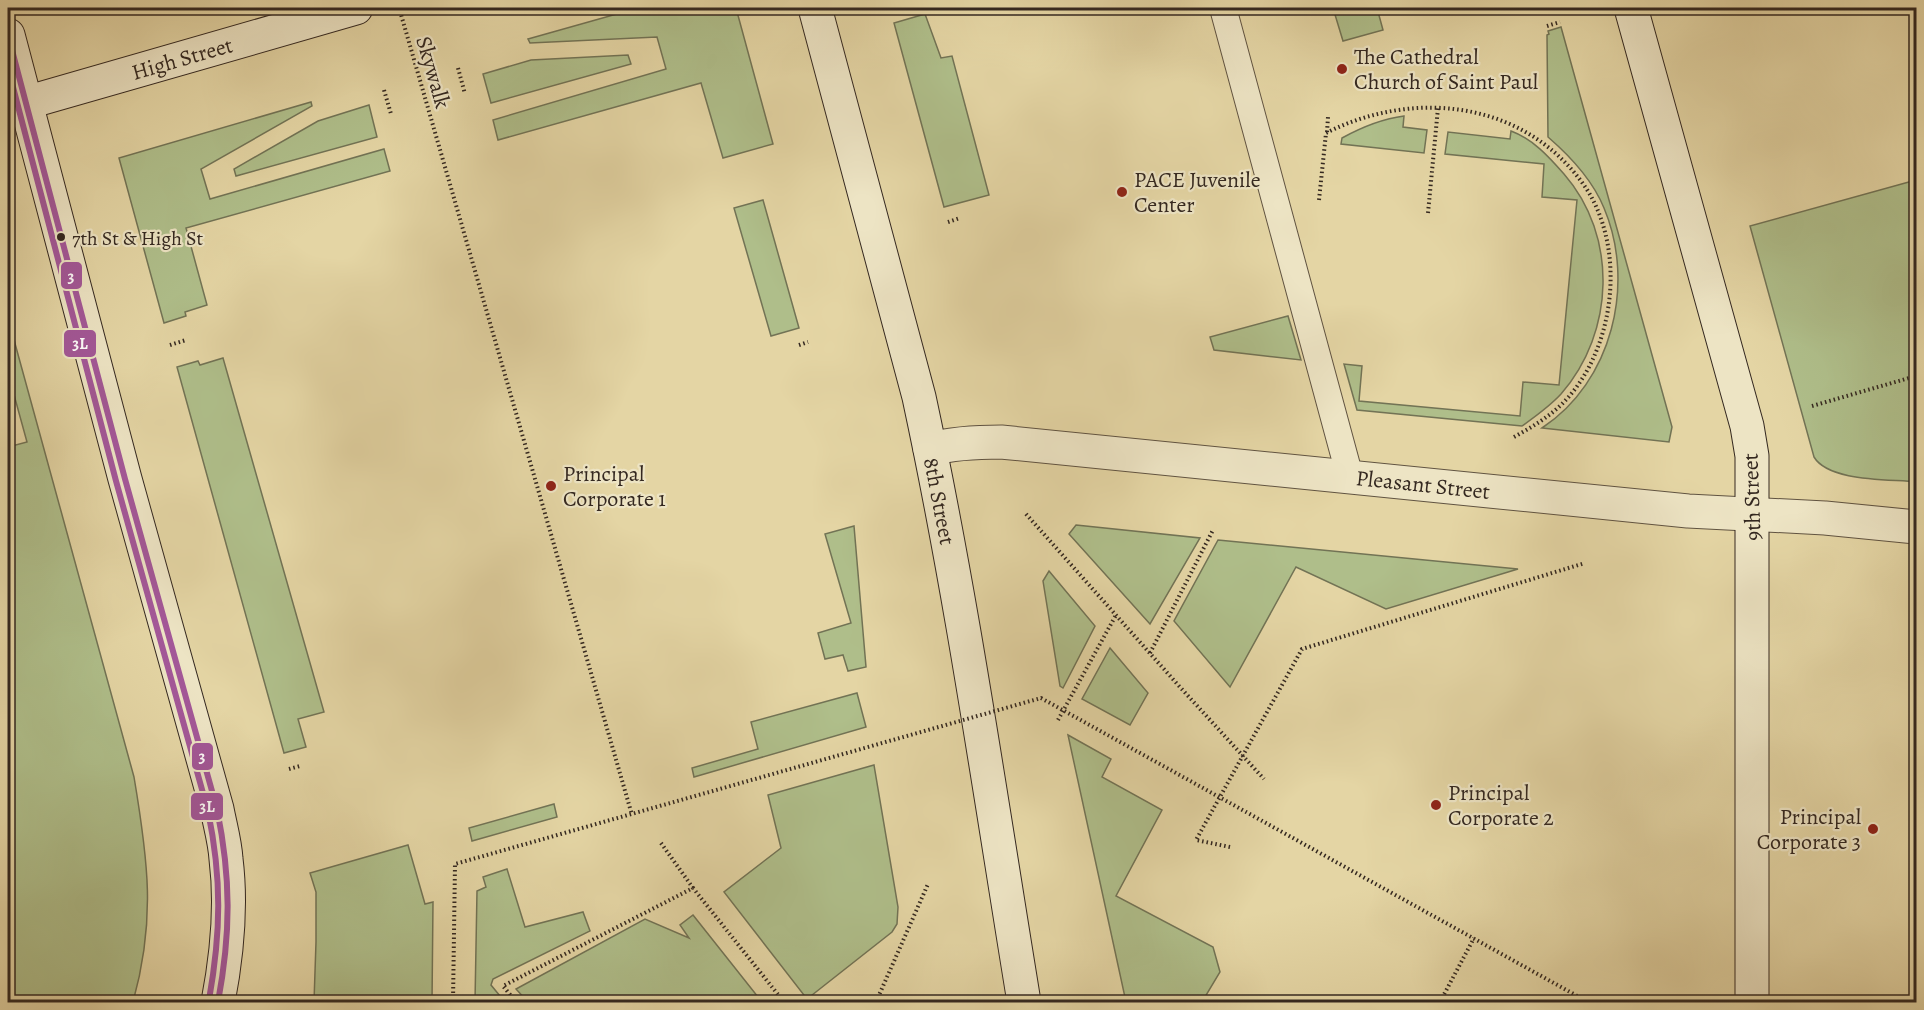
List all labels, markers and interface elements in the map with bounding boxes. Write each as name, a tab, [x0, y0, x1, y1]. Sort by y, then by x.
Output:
street label: High Street	[128, 30, 236, 88]
street label: Skywalk	[408, 33, 458, 112]
place label: The Cathedral Church of Saint Paul	[1354, 42, 1538, 97]
marker: The Cathedral Church of Saint Paul	[1335, 62, 1349, 76]
place label: PACE Juvenile Center	[1134, 165, 1261, 220]
marker: PACE Juvenile Center	[1115, 185, 1129, 199]
place label: 7th St & High St	[72, 225, 204, 252]
marker: 7th St & High St	[55, 231, 67, 243]
line badge: 3	[60, 261, 83, 290]
text: 3	[68, 266, 75, 288]
line badge: 3L	[63, 329, 97, 358]
text: 3L	[72, 333, 88, 355]
street label: 9th Street	[1735, 453, 1769, 541]
street label: 8th Street	[916, 455, 962, 547]
place label: Principal Corporate 1	[563, 459, 666, 514]
street label: Pleasant Street	[1354, 463, 1491, 507]
marker: Principal Corporate 1	[544, 479, 558, 493]
line badge: 3	[191, 742, 214, 771]
text: 3	[199, 746, 206, 768]
place label: Principal Corporate 2	[1448, 778, 1554, 833]
line badge: 3L	[190, 792, 224, 821]
text: 3L	[199, 796, 215, 818]
marker: Principal Corporate 2	[1429, 798, 1443, 812]
place label: Principal Corporate 3	[1757, 802, 1861, 857]
marker: Principal Corporate 3	[1866, 822, 1880, 836]

